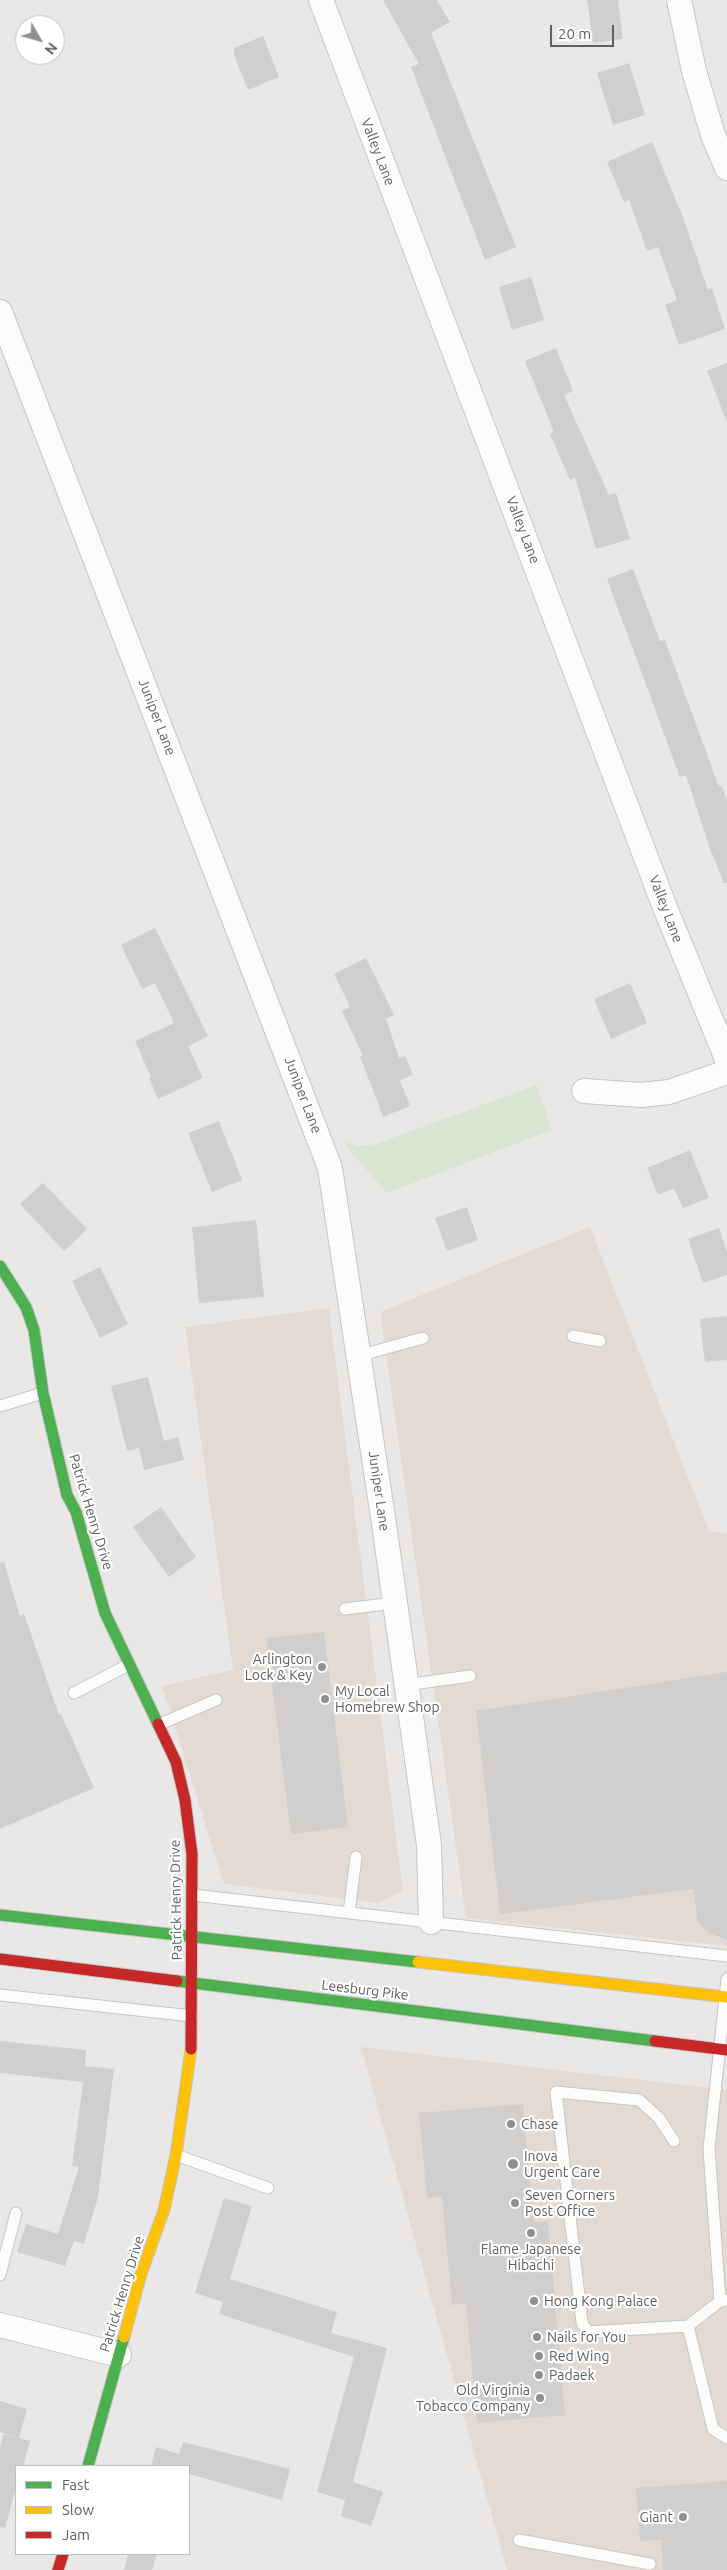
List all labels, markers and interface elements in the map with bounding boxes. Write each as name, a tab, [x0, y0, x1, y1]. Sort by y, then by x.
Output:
north arrow	[15, 15, 65, 65]
scale bar	[552, 15, 616, 47]
text: 20 m	[558, 25, 591, 42]
text: N	[42, 40, 61, 58]
street label: Valley Lane	[357, 116, 399, 188]
street label: Valley Lane	[502, 494, 544, 566]
street label: Juniper Lane	[135, 676, 179, 758]
street label: Valley Lane	[645, 873, 687, 945]
street label: Juniper Lane	[281, 1054, 325, 1136]
street label: Juniper Lane	[365, 1450, 393, 1532]
street label: Patrick Henry Drive	[65, 1452, 117, 1572]
place label: Arlington Lock & Key	[245, 1651, 312, 1684]
marker: Arlington Lock & Key	[316, 1661, 328, 1673]
place label: My Local Homebrew Shop	[335, 1683, 440, 1715]
marker: My Local Homebrew Shop	[319, 1693, 331, 1705]
street label: Patrick Henry Drive	[167, 1840, 185, 1960]
street label: Leesburg Pike	[320, 1976, 410, 2004]
place label: Chase	[521, 2116, 559, 2132]
marker: Chase	[505, 2118, 517, 2130]
place label: Inova Urgent Care	[524, 2148, 600, 2180]
marker: Inova Urgent Care	[506, 2157, 520, 2171]
place label: Seven Corners Post Office	[525, 2187, 615, 2220]
marker: Seven Corners Post Office	[509, 2197, 521, 2209]
marker: Flame Japanese Hibachi	[525, 2227, 537, 2239]
street label: Patrick Henry Drive	[96, 2234, 148, 2354]
place label: Flame Japanese Hibachi	[481, 2241, 581, 2274]
place label: Hong Kong Palace	[544, 2293, 658, 2309]
marker: Hong Kong Palace	[528, 2295, 540, 2307]
place label: Nails for You	[547, 2329, 626, 2345]
marker: Nails for You	[531, 2331, 543, 2343]
place label: Red Wing	[549, 2348, 609, 2364]
marker: Red Wing	[533, 2350, 545, 2362]
place label: Padaek	[549, 2367, 595, 2383]
marker: Padaek	[533, 2369, 545, 2381]
place label: Old Virginia Tobacco Company	[416, 2382, 530, 2414]
marker: Old Virginia Tobacco Company	[534, 2392, 546, 2404]
legend	[15, 2465, 190, 2555]
text: Fast	[62, 2476, 89, 2493]
text: Slow	[62, 2501, 94, 2518]
place label: Giant	[640, 2509, 673, 2525]
marker: Giant	[677, 2511, 689, 2523]
text: Jam	[62, 2526, 90, 2543]

